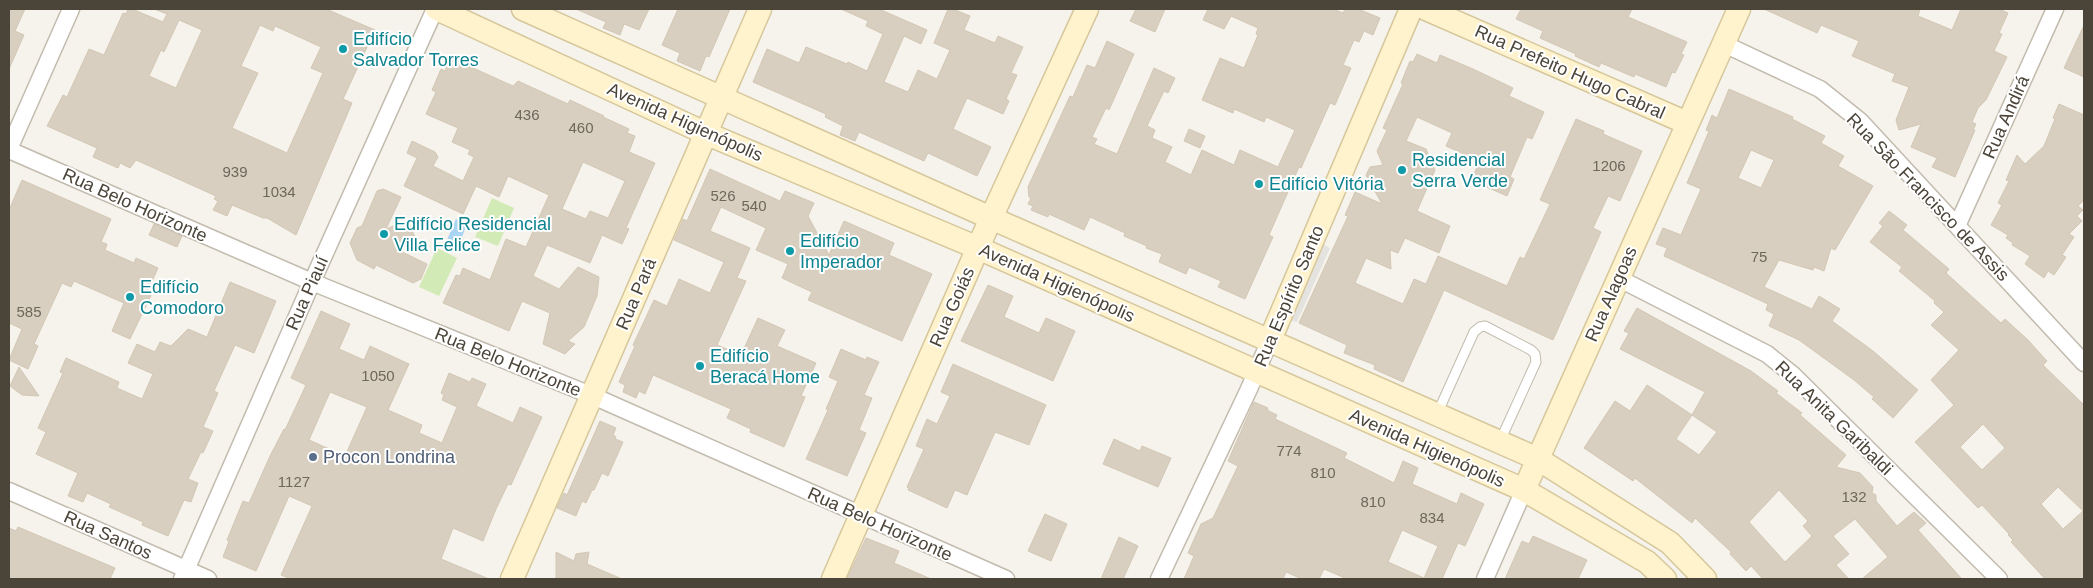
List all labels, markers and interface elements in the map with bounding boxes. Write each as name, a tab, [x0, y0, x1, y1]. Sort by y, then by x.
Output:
street label: Rua Prefeito Hugo Cabral	[1472, 21, 1668, 123]
place label: Edifício Salvador Torres	[353, 29, 479, 70]
marker: Edifício Salvador Torres	[337, 43, 349, 55]
street label: Rua Andirá	[1979, 71, 2034, 162]
street label: Avenida Higienópolis	[604, 79, 766, 165]
house number: 436	[514, 106, 540, 123]
street label: Rua São Francisco de Assis	[1843, 109, 2013, 285]
house number: 460	[568, 119, 594, 136]
place label: Residencial Serra Verde	[1412, 150, 1508, 191]
house number: 1206	[1592, 157, 1626, 174]
house number: 939	[222, 163, 248, 180]
street label: Rua Belo Horizonte	[60, 164, 210, 246]
marker: Residencial Serra Verde	[1396, 164, 1408, 176]
place label: Edifício Vitória	[1269, 174, 1385, 194]
marker: Edifício Vitória	[1253, 178, 1265, 190]
house number: 1034	[262, 183, 296, 200]
house number: 526	[710, 187, 736, 204]
house number: 540	[741, 197, 767, 214]
place label: Edifício Residencial Villa Felice	[394, 214, 551, 255]
street label: Rua Espírito Santo	[1250, 223, 1328, 369]
marker: Edifício Residencial Villa Felice	[378, 228, 390, 240]
place label: Edifício Imperador	[800, 231, 882, 272]
street label: Avenida Higienópolis	[976, 240, 1138, 326]
street label: Rua Alagoas	[1581, 243, 1641, 345]
marker: Edifício Imperador	[784, 245, 796, 257]
house number: 75	[1751, 248, 1767, 265]
street label: Rua Piauí	[282, 253, 332, 333]
street label: Rua Pará	[612, 254, 660, 333]
street label: Rua Goiás	[926, 264, 978, 350]
place label: Edifício Comodoro	[140, 277, 224, 318]
marker: Edifício Comodoro	[124, 291, 136, 303]
house number: 585	[16, 303, 42, 320]
street label: Rua Belo Horizonte	[432, 323, 584, 401]
place label: Edifício Beracá Home	[710, 346, 820, 387]
street label: Rua Anita Garibaldi	[1771, 357, 1897, 479]
marker: Edifício Beracá Home	[694, 360, 706, 372]
house number: 1050	[361, 367, 395, 384]
street label: Avenida Higienópolis	[1346, 405, 1508, 491]
house number: 774	[1276, 442, 1302, 459]
place label: Procon Londrina	[323, 447, 456, 467]
marker: Procon Londrina	[307, 451, 319, 463]
house number: 810	[1310, 464, 1336, 481]
house number: 1127	[278, 473, 310, 490]
street label: Rua Belo Horizonte	[805, 483, 955, 565]
house number: 132	[1841, 488, 1867, 505]
house number: 810	[1360, 493, 1386, 510]
street label: Rua Santos	[61, 507, 155, 563]
house number: 834	[1419, 509, 1445, 526]

